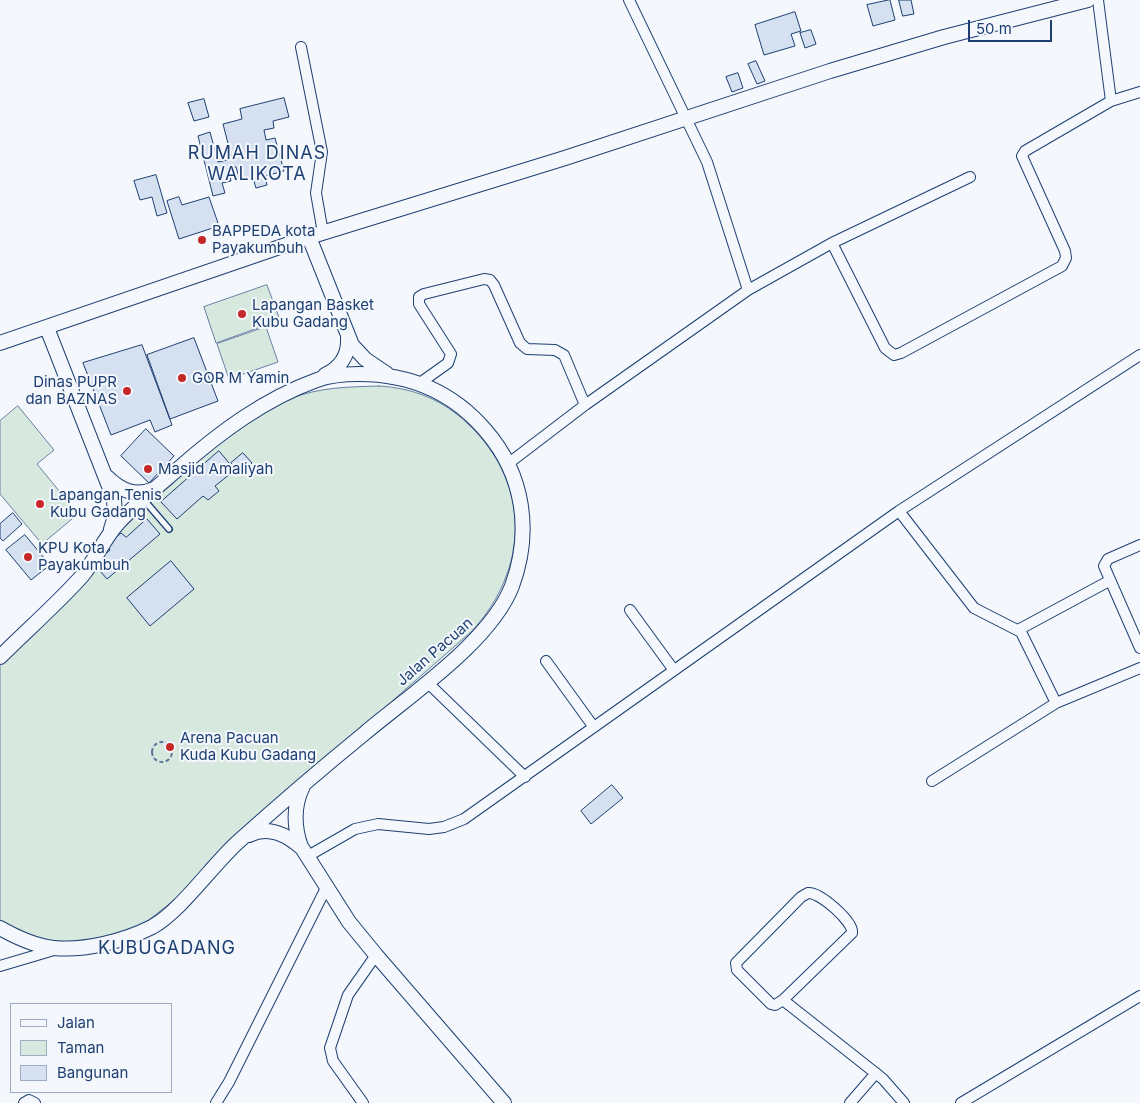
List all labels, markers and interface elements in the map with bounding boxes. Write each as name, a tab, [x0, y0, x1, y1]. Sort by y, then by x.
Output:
scale bar	[970, 10, 1054, 42]
text: 50 m	[976, 19, 1012, 38]
district label: RUMAH DINAS WALIKOTA	[186, 143, 328, 186]
place label: BAPPEDA kota Payakumbuh	[212, 222, 316, 257]
marker: BAPPEDA kota Payakumbuh	[196, 234, 208, 246]
place label: Lapangan Basket Kubu Gadang	[252, 296, 374, 331]
marker: Lapangan Basket Kubu Gadang	[236, 308, 248, 320]
place label: GOR M Yamin	[192, 369, 289, 387]
marker: GOR M Yamin	[176, 372, 188, 384]
place label: Dinas PUPR dan BAZNAS	[25, 373, 117, 408]
marker: Dinas PUPR dan BAZNAS	[121, 385, 133, 397]
place label: Masjid Amaliyah	[158, 460, 273, 478]
marker: Masjid Amaliyah	[142, 463, 154, 475]
place label: Lapangan Tenis Kubu Gadang	[50, 486, 162, 521]
marker: Lapangan Tenis Kubu Gadang	[34, 498, 46, 510]
place label: KPU Kota Payakumbuh	[38, 539, 130, 574]
marker: KPU Kota Payakumbuh	[22, 551, 34, 563]
street label: Jalan Pacuan	[393, 614, 477, 690]
place label: Arena Pacuan Kuda Kubu Gadang	[180, 729, 316, 764]
marker: Arena Pacuan Kuda Kubu Gadang	[164, 741, 176, 753]
district label: KUBUGADANG	[97, 938, 237, 960]
legend	[10, 1003, 172, 1093]
text: Jalan	[57, 1013, 95, 1032]
text: Taman	[57, 1038, 104, 1057]
text: Bangunan	[57, 1063, 128, 1082]

